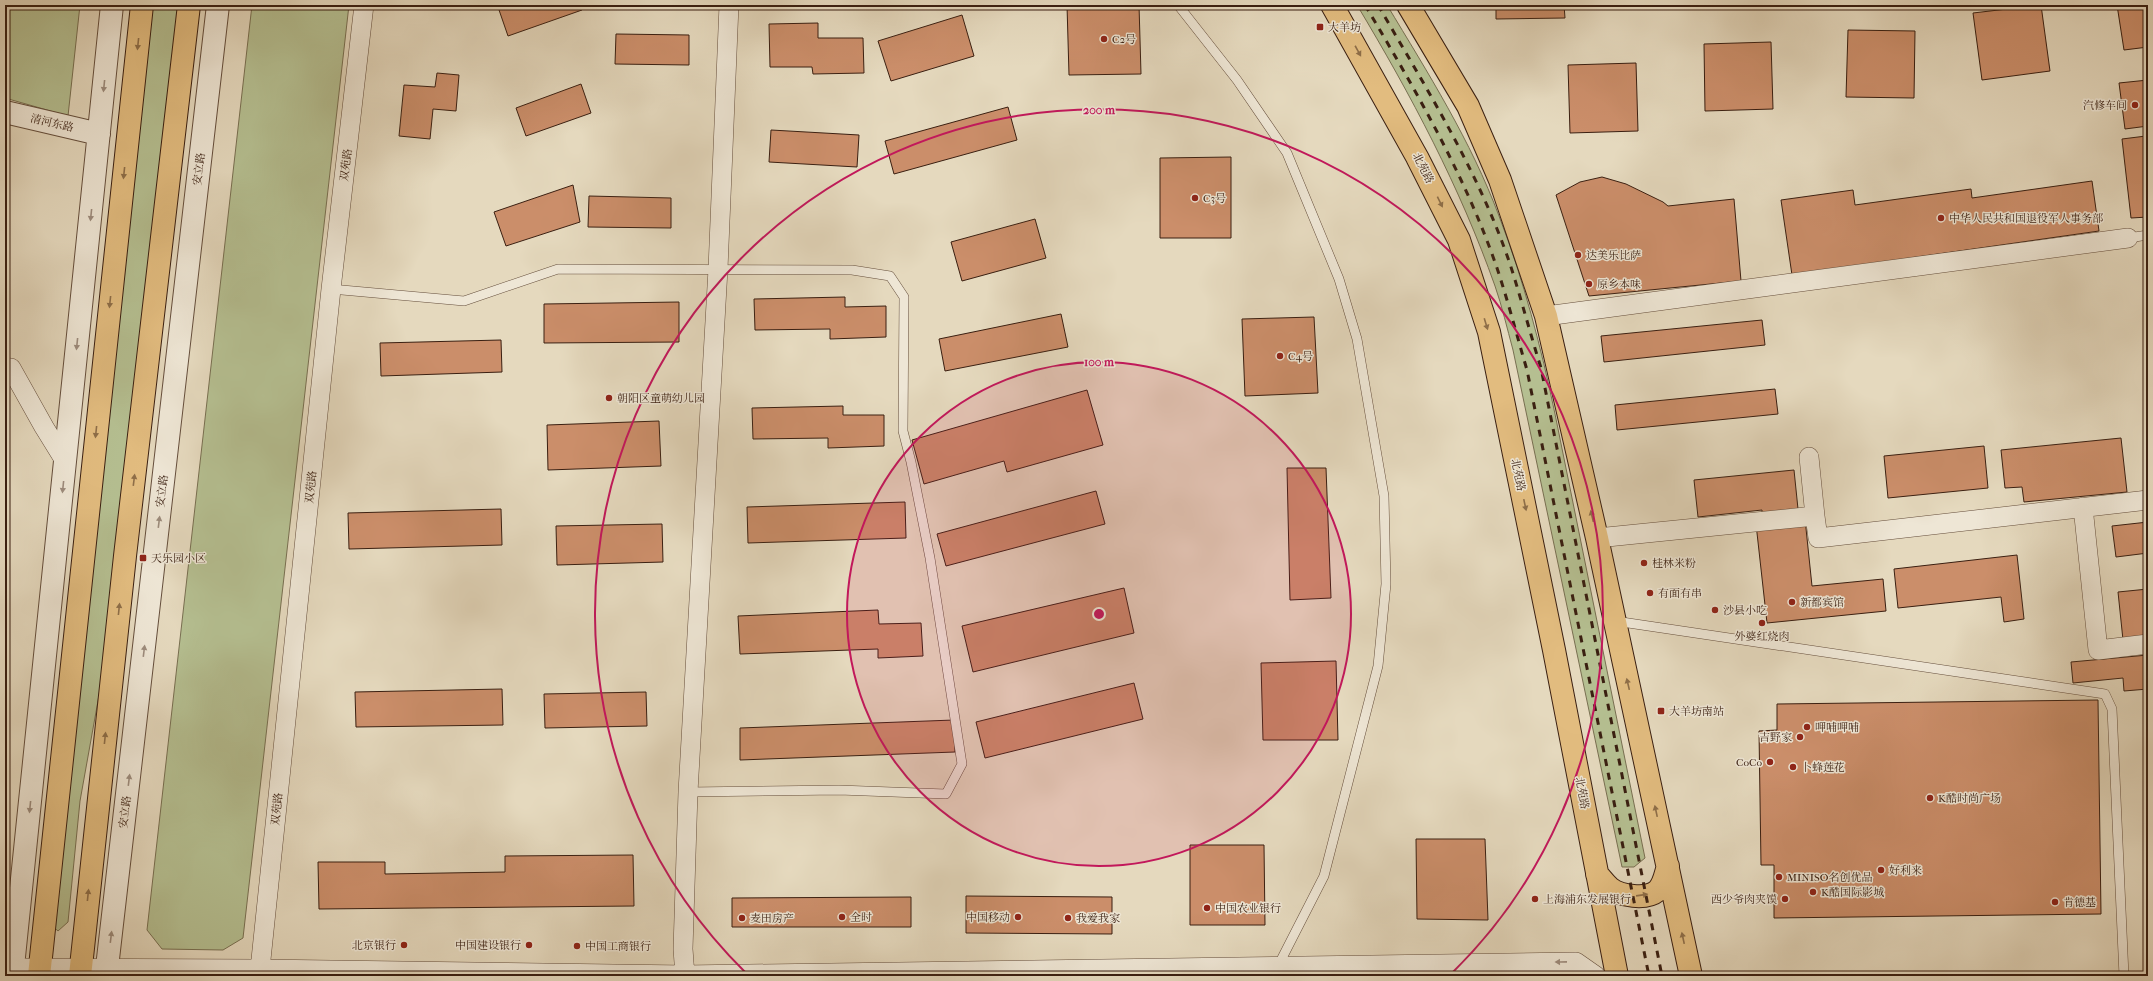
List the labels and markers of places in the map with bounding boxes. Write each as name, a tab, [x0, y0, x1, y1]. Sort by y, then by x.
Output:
place label: 大羊坊	[1328, 21, 1361, 34]
marker: 大羊坊	[1315, 22, 1325, 32]
place label: C2号	[1112, 33, 1136, 46]
marker: C2号	[1099, 34, 1109, 44]
place label: 汽修车间	[2083, 99, 2127, 112]
marker: 汽修车间	[2130, 100, 2140, 110]
place label: C3号	[1203, 192, 1226, 205]
marker: C3号	[1190, 193, 1200, 203]
place label: 中华人民共和国退役军人事务部	[1949, 212, 2104, 225]
marker: 中华人民共和国退役军人事务部	[1936, 213, 1946, 223]
place label: 达美乐比萨	[1586, 249, 1641, 262]
marker: 达美乐比萨	[1573, 250, 1583, 260]
place label: 原乡本味	[1597, 278, 1641, 291]
marker: 原乡本味	[1584, 279, 1594, 289]
place label: C4号	[1288, 350, 1313, 363]
marker: C4号	[1275, 351, 1285, 361]
place label: 朝阳区童萌幼儿园	[617, 392, 705, 405]
marker: 朝阳区童萌幼儿园	[604, 393, 614, 403]
place label: 天乐园小区	[151, 552, 206, 565]
marker: 天乐园小区	[138, 553, 148, 563]
place label: 桂林米粉	[1652, 557, 1696, 570]
marker: 桂林米粉	[1639, 558, 1649, 568]
place label: 有面有串	[1658, 587, 1702, 600]
marker: 有面有串	[1645, 588, 1655, 598]
place label: 新都宾馆	[1800, 596, 1844, 609]
marker: 新都宾馆	[1787, 597, 1797, 607]
place label: 沙县小吃	[1723, 604, 1767, 617]
marker: 沙县小吃	[1710, 605, 1720, 615]
centre of rings	[1092, 607, 1106, 621]
marker: 外婆红烧肉	[1757, 618, 1767, 628]
place label: 外婆红烧肉	[1735, 630, 1790, 643]
place label: 大羊坊南站	[1669, 705, 1724, 718]
marker: 大羊坊南站	[1656, 706, 1666, 716]
place label: 呷哺呷哺	[1815, 721, 1859, 734]
marker: 呷哺呷哺	[1802, 722, 1812, 732]
place label: 吉野家	[1759, 731, 1792, 744]
marker: 吉野家	[1795, 732, 1805, 742]
place label: CoCo	[1736, 756, 1762, 769]
marker: CoCo	[1765, 757, 1775, 767]
place label: 卜蜂莲花	[1801, 761, 1845, 774]
marker: 卜蜂莲花	[1788, 762, 1798, 772]
place label: K酷时尚广场	[1938, 792, 2001, 805]
marker: K酷时尚广场	[1925, 793, 1935, 803]
place label: 好利来	[1889, 864, 1922, 877]
marker: 好利来	[1876, 865, 1886, 875]
place label: MINISO名创优品	[1787, 871, 1872, 884]
marker: MINISO名创优品	[1774, 872, 1784, 882]
place label: K酷国际影城	[1821, 886, 1884, 899]
marker: K酷国际影城	[1808, 887, 1818, 897]
place label: 上海浦东发展银行	[1543, 893, 1631, 906]
place label: 西少爷肉夹馍	[1711, 893, 1777, 906]
marker: 上海浦东发展银行	[1530, 894, 1540, 904]
marker: 西少爷肉夹馍	[1780, 894, 1790, 904]
place label: 肯德基	[2063, 896, 2096, 909]
marker: 肯德基	[2050, 897, 2060, 907]
place label: 中国农业银行	[1215, 902, 1281, 915]
marker: 中国农业银行	[1202, 903, 1212, 913]
place label: 全时	[850, 911, 872, 924]
place label: 中国移动	[966, 911, 1010, 924]
place label: 麦田房产	[750, 912, 794, 925]
marker: 全时	[837, 912, 847, 922]
marker: 中国移动	[1013, 912, 1023, 922]
place label: 我爱我家	[1076, 912, 1120, 925]
marker: 麦田房产	[737, 913, 747, 923]
marker: 我爱我家	[1063, 913, 1073, 923]
place label: 北京银行	[352, 939, 396, 952]
place label: 中国建设银行	[455, 939, 521, 952]
marker: 北京银行	[399, 940, 409, 950]
marker: 中国建设银行	[524, 940, 534, 950]
place label: 中国工商银行	[585, 940, 651, 953]
marker: 中国工商银行	[572, 941, 582, 951]

